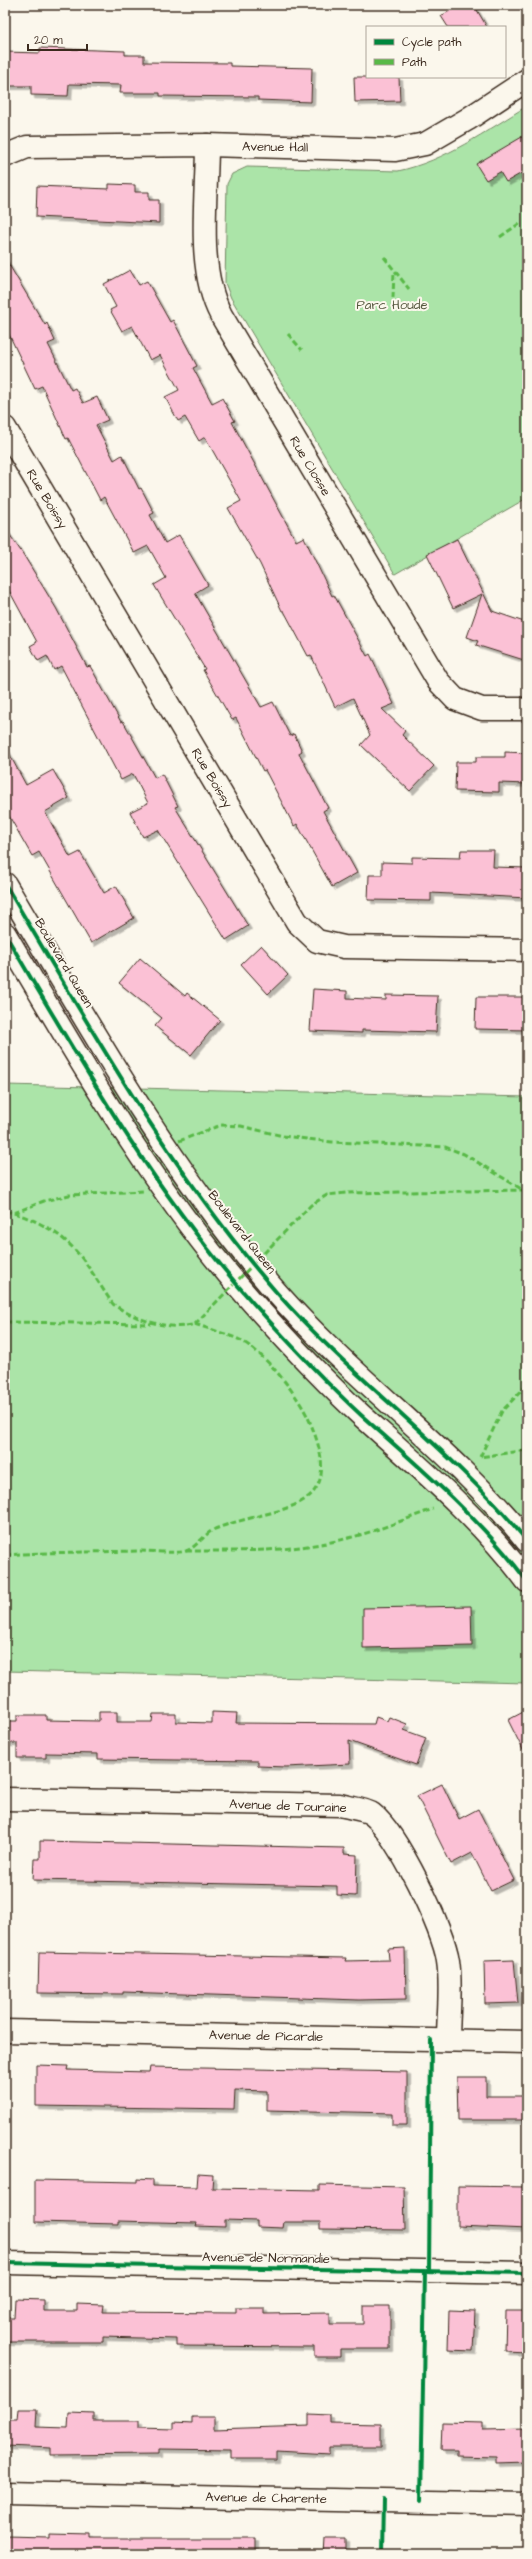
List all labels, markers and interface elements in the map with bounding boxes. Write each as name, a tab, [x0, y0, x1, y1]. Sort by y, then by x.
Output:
scale bar	[28, 26, 87, 52]
legend	[366, 26, 506, 78]
text: 20 m	[34, 32, 63, 49]
text: Cycle path	[402, 34, 461, 52]
text: Path	[402, 54, 427, 71]
street label: Avenue Hall	[242, 137, 308, 157]
park label: Parc Houde	[357, 296, 428, 314]
street label: Rue Closse	[285, 433, 335, 499]
street label: Rue Boissy	[21, 466, 72, 533]
street label: Rue Boissy	[186, 745, 237, 812]
street label: Boulevard Queen	[30, 915, 98, 1011]
street label: Boulevard Queen	[204, 1187, 281, 1278]
street label: Avenue de Touraine	[229, 1795, 347, 1817]
street label: Avenue de Picardie	[209, 2026, 323, 2046]
street label: Avenue de Normandie	[202, 2248, 330, 2268]
street label: Avenue de Charente	[205, 2488, 327, 2508]

